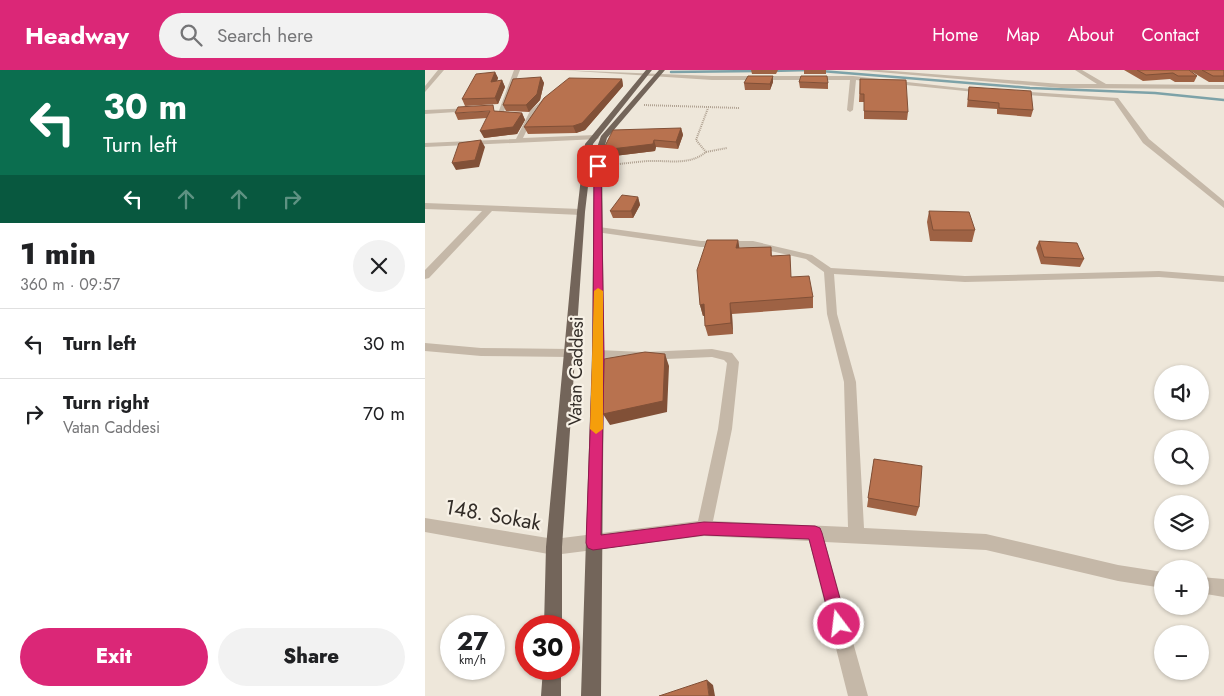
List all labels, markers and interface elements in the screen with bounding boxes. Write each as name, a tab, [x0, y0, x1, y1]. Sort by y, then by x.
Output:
search box	[159, 13, 509, 58]
text: Headway	[25, 18, 129, 53]
icon: search	[177, 21, 205, 49]
text: Search here	[217, 22, 313, 49]
text: Home	[932, 22, 978, 48]
text: Map	[1006, 22, 1040, 48]
text: About	[1068, 22, 1113, 48]
text: Contact	[1141, 22, 1199, 48]
text: 30 m	[103, 82, 187, 132]
icon: left	[20, 90, 85, 155]
text: Turn left	[103, 128, 177, 160]
pin	[577, 145, 619, 187]
icon: arrive	[584, 152, 612, 180]
icon: left	[119, 185, 147, 213]
icon: ahead	[172, 185, 200, 213]
icon: ahead	[225, 185, 253, 213]
icon: right	[278, 185, 306, 213]
text: 1 min	[20, 232, 96, 275]
button: close	[353, 240, 405, 292]
text: 360 m · 09:57	[20, 273, 120, 296]
street label: Vatan Caddesi	[562, 316, 590, 426]
icon: left	[20, 330, 48, 358]
text: Turn left	[63, 330, 136, 357]
text: 30 m	[363, 330, 405, 357]
map controls	[1154, 365, 1209, 680]
button: sound	[1154, 365, 1209, 420]
text: Turn right	[63, 389, 149, 416]
icon: right	[20, 400, 48, 428]
text: 70 m	[363, 400, 405, 427]
text: Vatan Caddesi	[63, 416, 160, 439]
button: search	[1154, 430, 1209, 485]
street label: 148. Sokak	[443, 492, 544, 538]
button: layers	[1154, 495, 1209, 550]
button: +	[1154, 560, 1209, 615]
position arrow	[812, 597, 864, 649]
speed limit sign: 30	[515, 615, 580, 680]
text: 27	[457, 623, 488, 659]
button: −	[1154, 625, 1209, 680]
button: Exit	[20, 628, 208, 686]
button: Share	[218, 628, 405, 686]
text: km/h	[459, 651, 486, 669]

